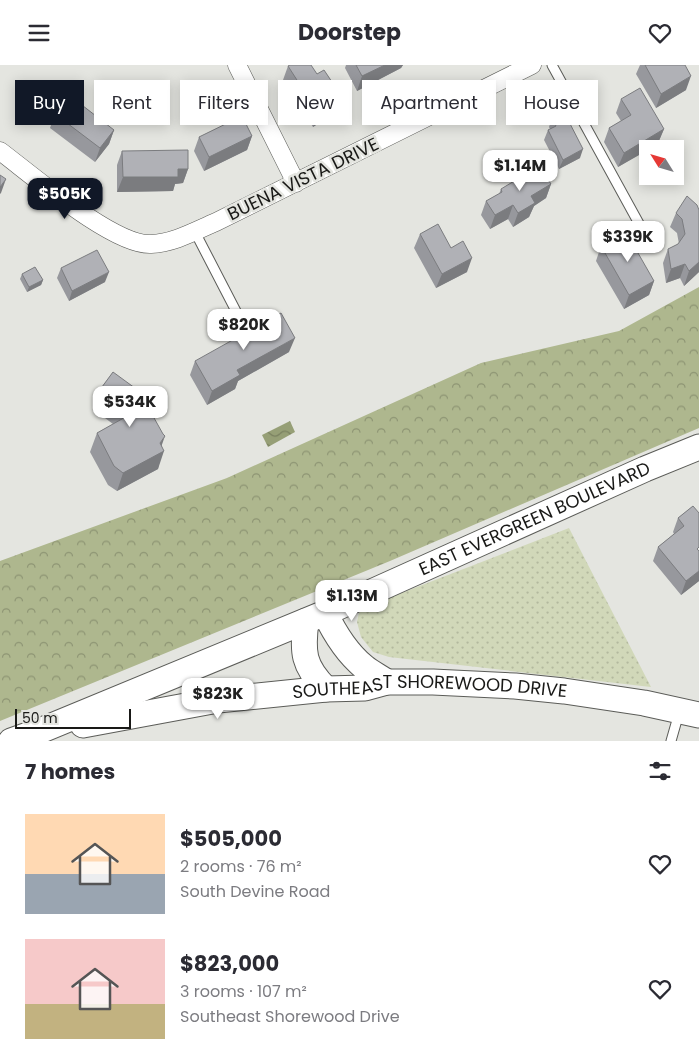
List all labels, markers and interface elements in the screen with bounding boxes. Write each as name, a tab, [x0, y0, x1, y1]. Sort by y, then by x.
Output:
text: Doorstep	[298, 17, 401, 48]
icon: menu	[25, 19, 53, 47]
icon: heart	[646, 19, 674, 47]
chip: Buy	[15, 80, 84, 125]
chip: Rent	[94, 80, 170, 125]
chip: Filters	[180, 80, 268, 125]
chip: New	[278, 80, 352, 125]
chip: Apartment	[362, 80, 496, 125]
chip: House	[506, 80, 598, 125]
street label: BUENA VISTA DRIVE	[223, 131, 383, 226]
north arrow	[639, 140, 684, 185]
map controls	[639, 140, 684, 185]
pin: $1.14M	[479, 149, 561, 192]
text: $1.14M	[494, 154, 546, 177]
pin: $505K	[30, 177, 100, 220]
text: $505K	[39, 182, 91, 205]
pin: $339K	[593, 221, 663, 263]
text: $339K	[603, 225, 653, 248]
pin: $820K	[209, 309, 279, 351]
text: $820K	[218, 313, 270, 336]
pin: $534K	[95, 385, 165, 428]
text: $534K	[104, 390, 156, 413]
street label: EAST EVERGREEN BOULEVARD	[415, 455, 654, 581]
pin: $1.13M	[311, 579, 393, 622]
text: $1.13M	[326, 584, 378, 607]
street label: SOUTHEAST SHOREWOOD DRIVE	[291, 669, 568, 704]
pin: $823K	[183, 677, 253, 720]
text: $823K	[193, 682, 243, 705]
scale bar	[15, 706, 131, 729]
text: 50 m	[22, 708, 58, 728]
text: 7 homes	[25, 757, 115, 786]
icon: filters	[646, 757, 674, 785]
text: $505,000	[180, 824, 282, 853]
icon: home	[65, 834, 125, 894]
icon: heart	[646, 850, 674, 878]
text: 2 rooms · 76 m²	[180, 855, 302, 878]
text: South Devine Road	[180, 880, 330, 903]
text: $823,000	[180, 949, 279, 978]
icon: home	[65, 959, 125, 1019]
icon: heart	[646, 975, 674, 1003]
text: 3 rooms · 107 m²	[180, 980, 307, 1003]
text: Southeast Shorewood Drive	[180, 1005, 400, 1028]

